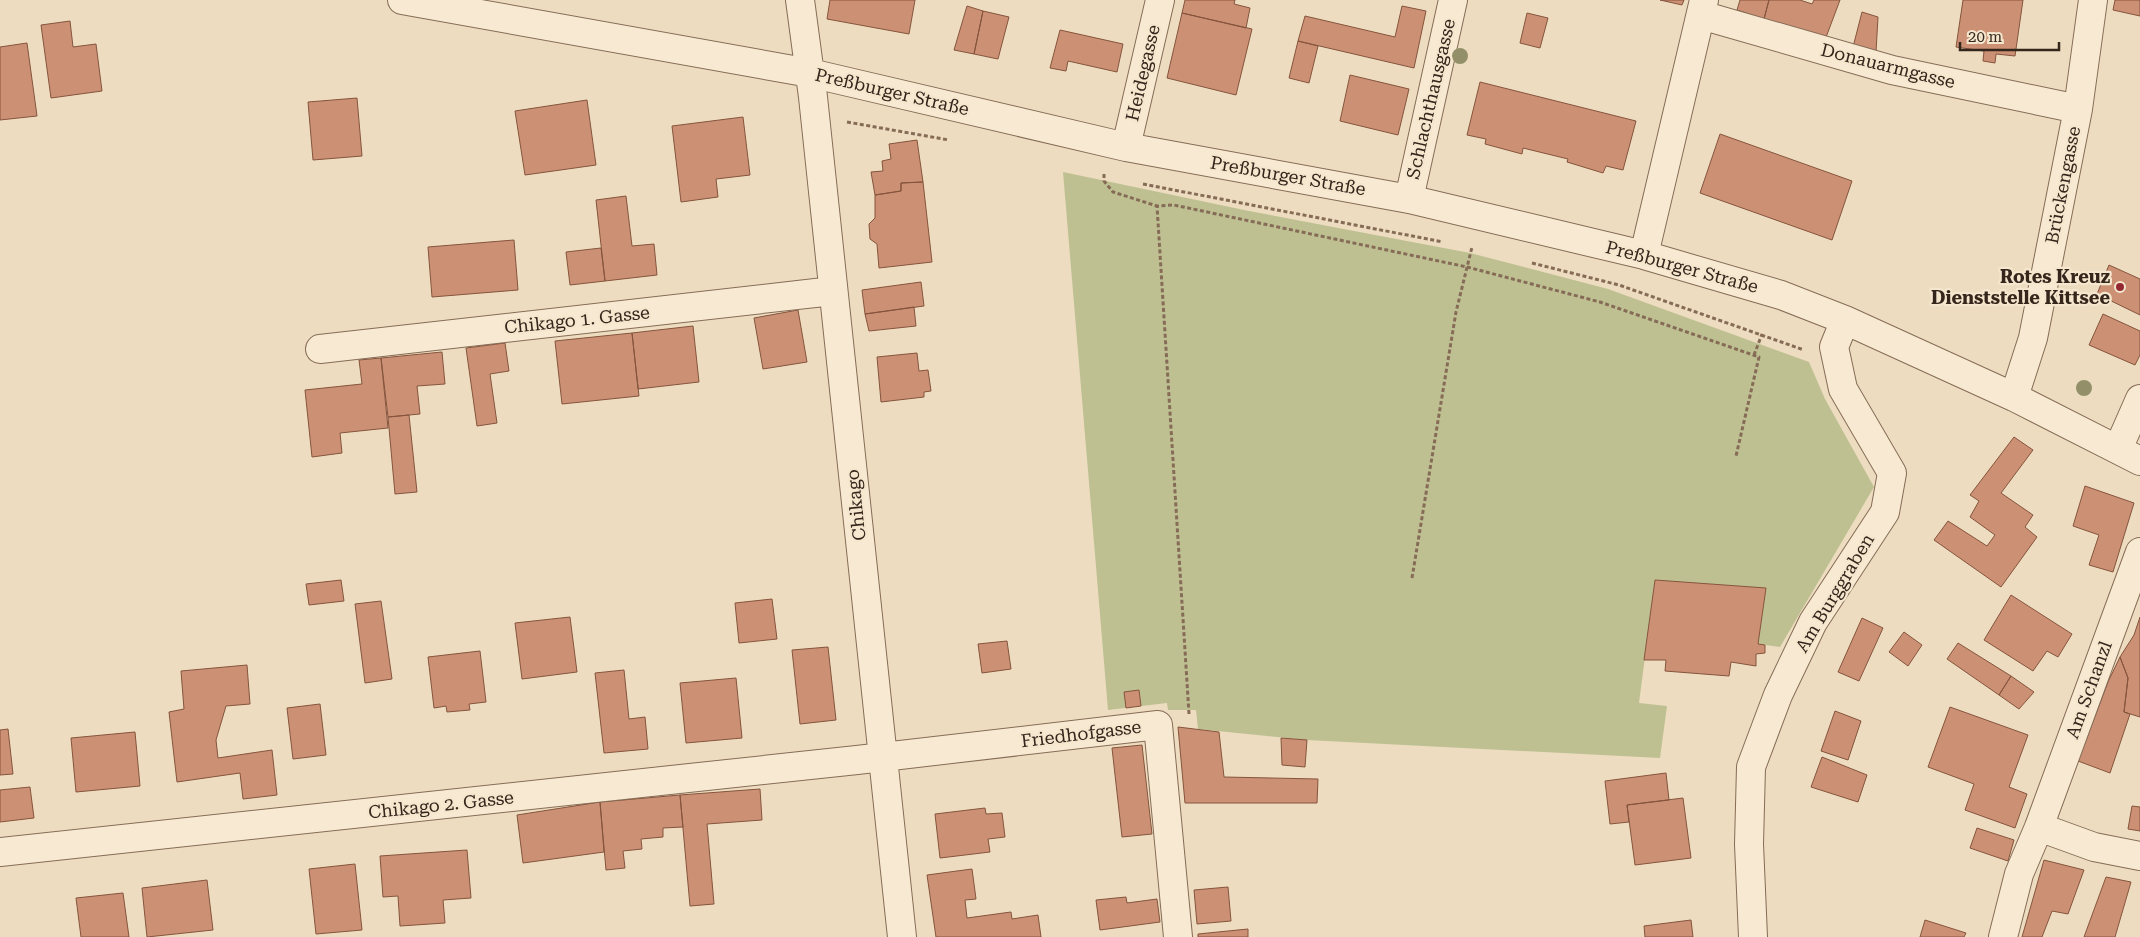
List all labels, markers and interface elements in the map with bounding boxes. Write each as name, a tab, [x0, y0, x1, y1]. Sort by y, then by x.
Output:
street label: Schlachthausgasse	[1402, 17, 1459, 181]
scale bar	[1960, 20, 2059, 52]
street label: Heidegasse	[1121, 23, 1164, 123]
text: 20 m	[1968, 28, 2003, 46]
street label: Donauarmgasse	[1819, 39, 1958, 92]
street label: Preßburger Straße	[813, 64, 971, 119]
street label: Brückengasse	[2041, 124, 2084, 246]
street label: Preßburger Straße	[1209, 152, 1367, 200]
street label: Preßburger Straße	[1603, 236, 1761, 297]
place label: Rotes Kreuz Dienststelle Kittsee	[1931, 266, 2110, 308]
marker: Rotes Kreuz Dienststelle Kittsee	[2114, 281, 2126, 293]
street label: Chikago 1. Gasse	[503, 301, 651, 338]
street label: Chikago	[841, 468, 870, 542]
street label: Am Burggraben	[1791, 529, 1878, 656]
street label: Am Schanzl	[2061, 638, 2116, 741]
street label: Friedhofgasse	[1020, 716, 1142, 751]
street label: Chikago 2. Gasse	[367, 786, 515, 823]

